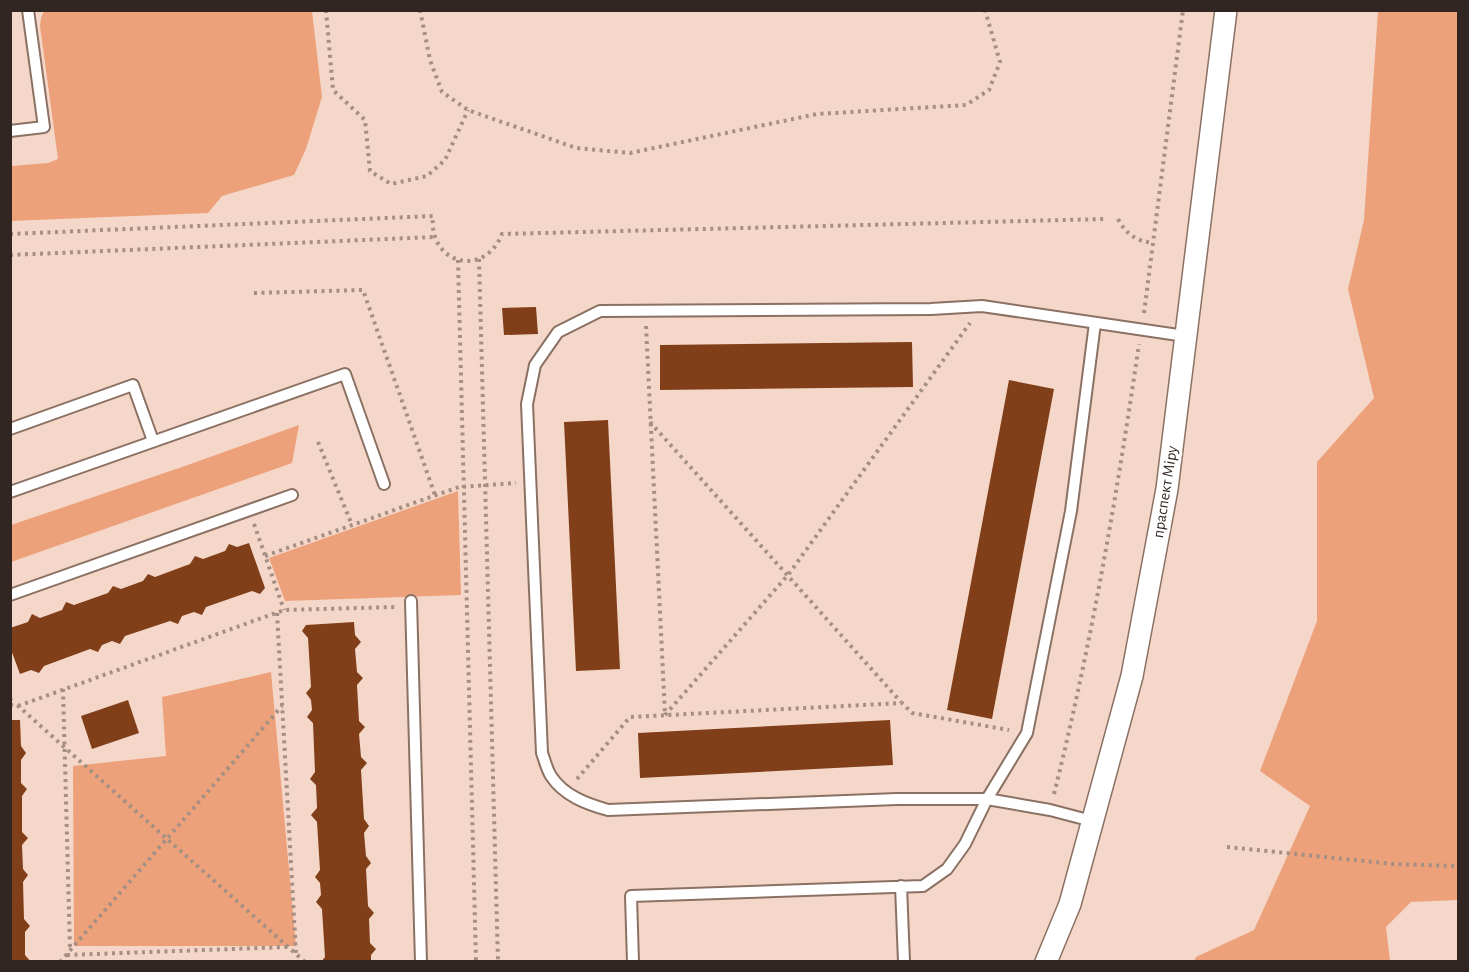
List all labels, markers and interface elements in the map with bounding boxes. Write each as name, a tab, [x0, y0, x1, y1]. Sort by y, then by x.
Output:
street label: праспект Міру	[1150, 445, 1181, 539]

